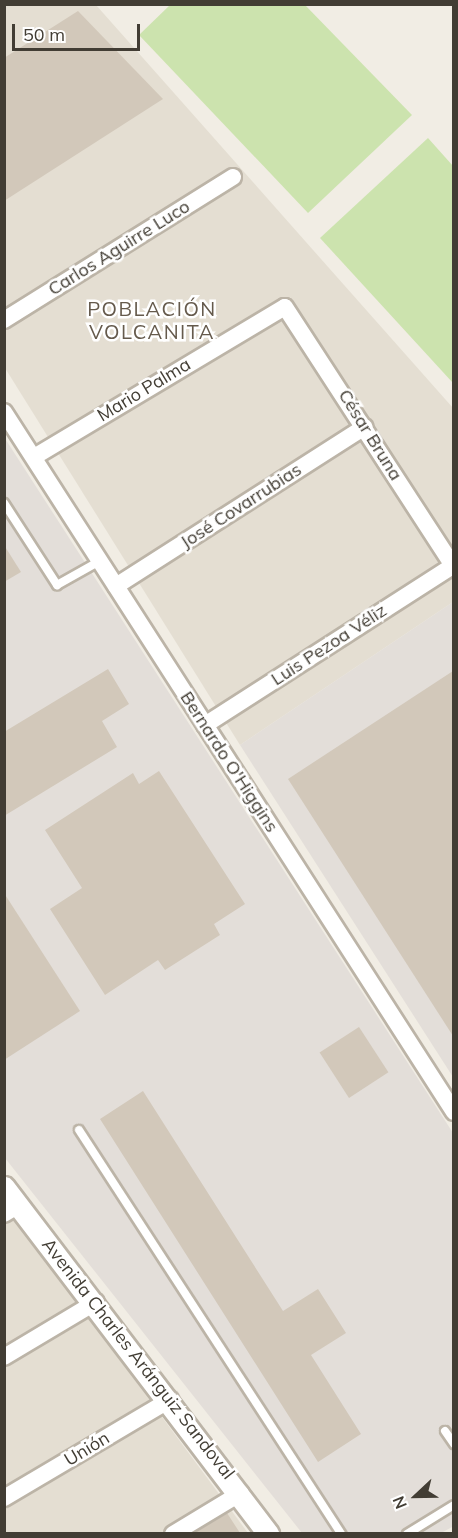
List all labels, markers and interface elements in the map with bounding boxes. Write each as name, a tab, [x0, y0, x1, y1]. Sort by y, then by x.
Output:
scale bar	[15, 12, 142, 50]
text: 50 m	[23, 23, 65, 46]
street label: Carlos Aguirre Luco	[44, 196, 194, 300]
district label: POBLACIÓN VOLCANITA	[87, 297, 217, 344]
street label: Mario Palma	[93, 354, 195, 426]
street label: César Bruna	[334, 386, 406, 484]
street label: José Covarrubias	[176, 459, 306, 553]
street label: Luis Pezoa Véliz	[267, 600, 391, 690]
street label: Bernardo O'Higgins	[175, 688, 283, 836]
street label: Avenida Charles Aránguiz Sandoval	[37, 1234, 239, 1484]
street label: Unión	[61, 1427, 113, 1471]
north arrow	[386, 1466, 446, 1526]
text: N	[388, 1493, 411, 1512]

